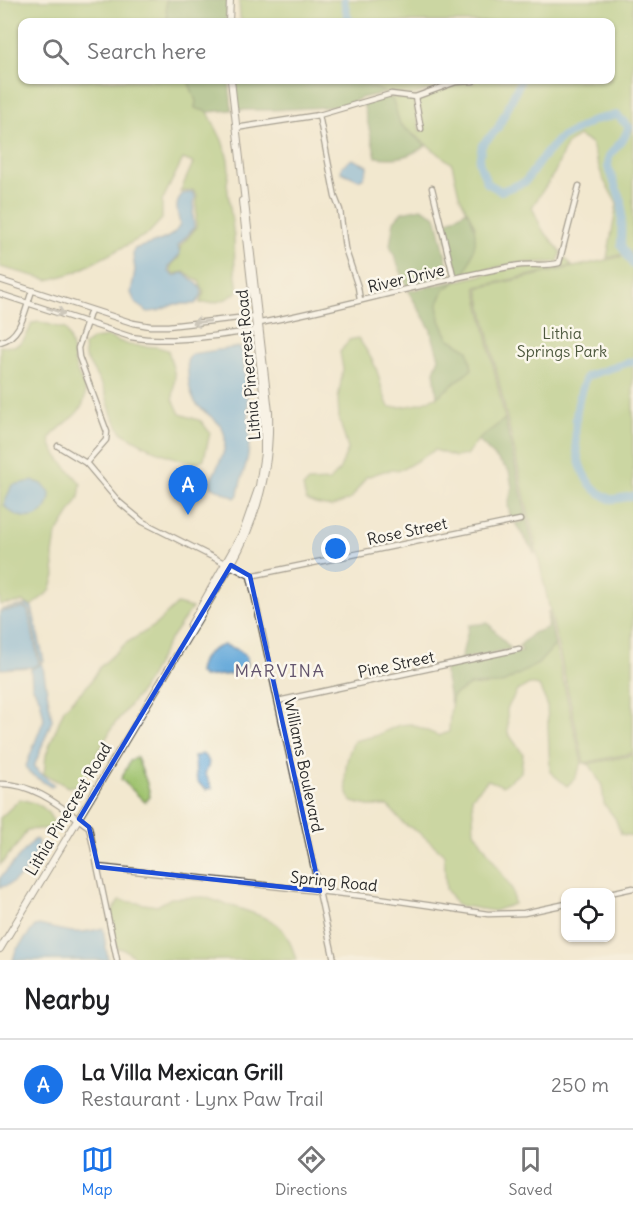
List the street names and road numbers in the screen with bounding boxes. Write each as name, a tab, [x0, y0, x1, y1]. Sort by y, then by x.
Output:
street label: River Drive	[366, 259, 446, 297]
street label: Lithia Pinecrest Road	[231, 289, 265, 441]
street label: Rose Street	[365, 513, 450, 549]
street label: Pine Street	[356, 646, 437, 682]
street label: Williams Boulevard	[280, 696, 328, 834]
street label: Lithia Pinecrest Road	[20, 739, 116, 879]
street label: Spring Road	[289, 866, 379, 896]

